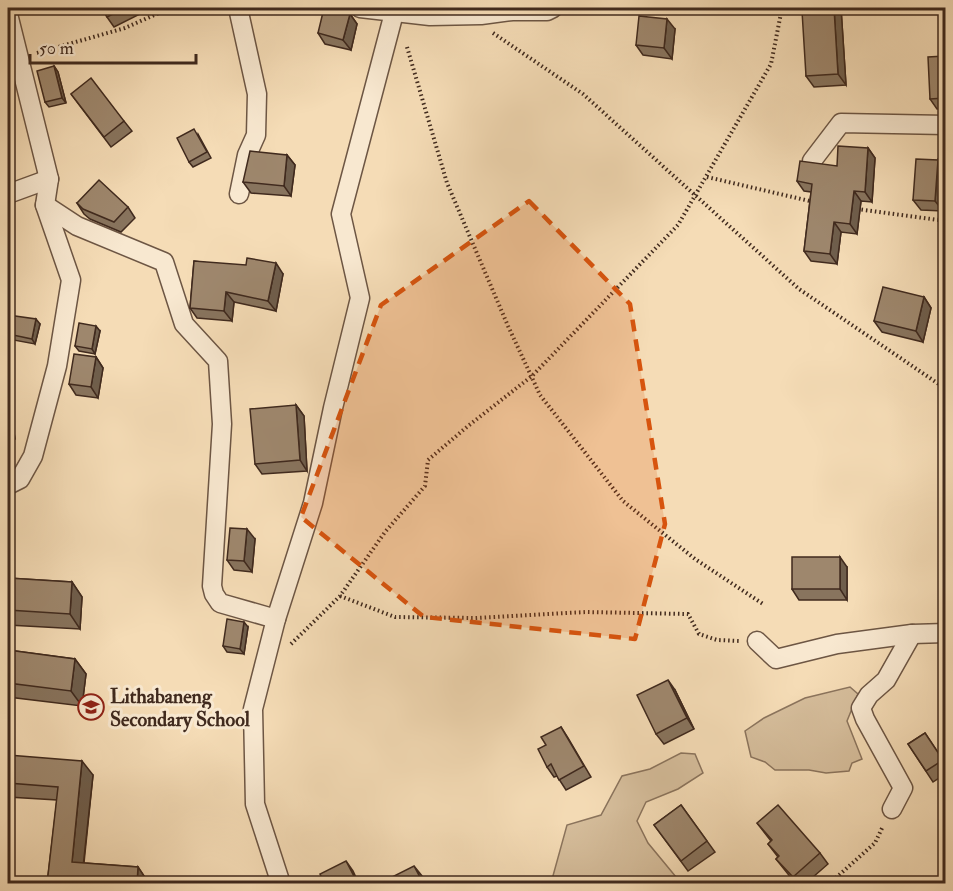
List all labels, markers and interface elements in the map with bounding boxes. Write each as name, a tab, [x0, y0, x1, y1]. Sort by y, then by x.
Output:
scale bar	[30, 27, 196, 65]
text: 50 m	[39, 37, 74, 60]
place label: Lithabaneng Secondary School	[110, 684, 251, 733]
school or university icon: Lithabaneng Secondary School	[76, 692, 106, 722]

